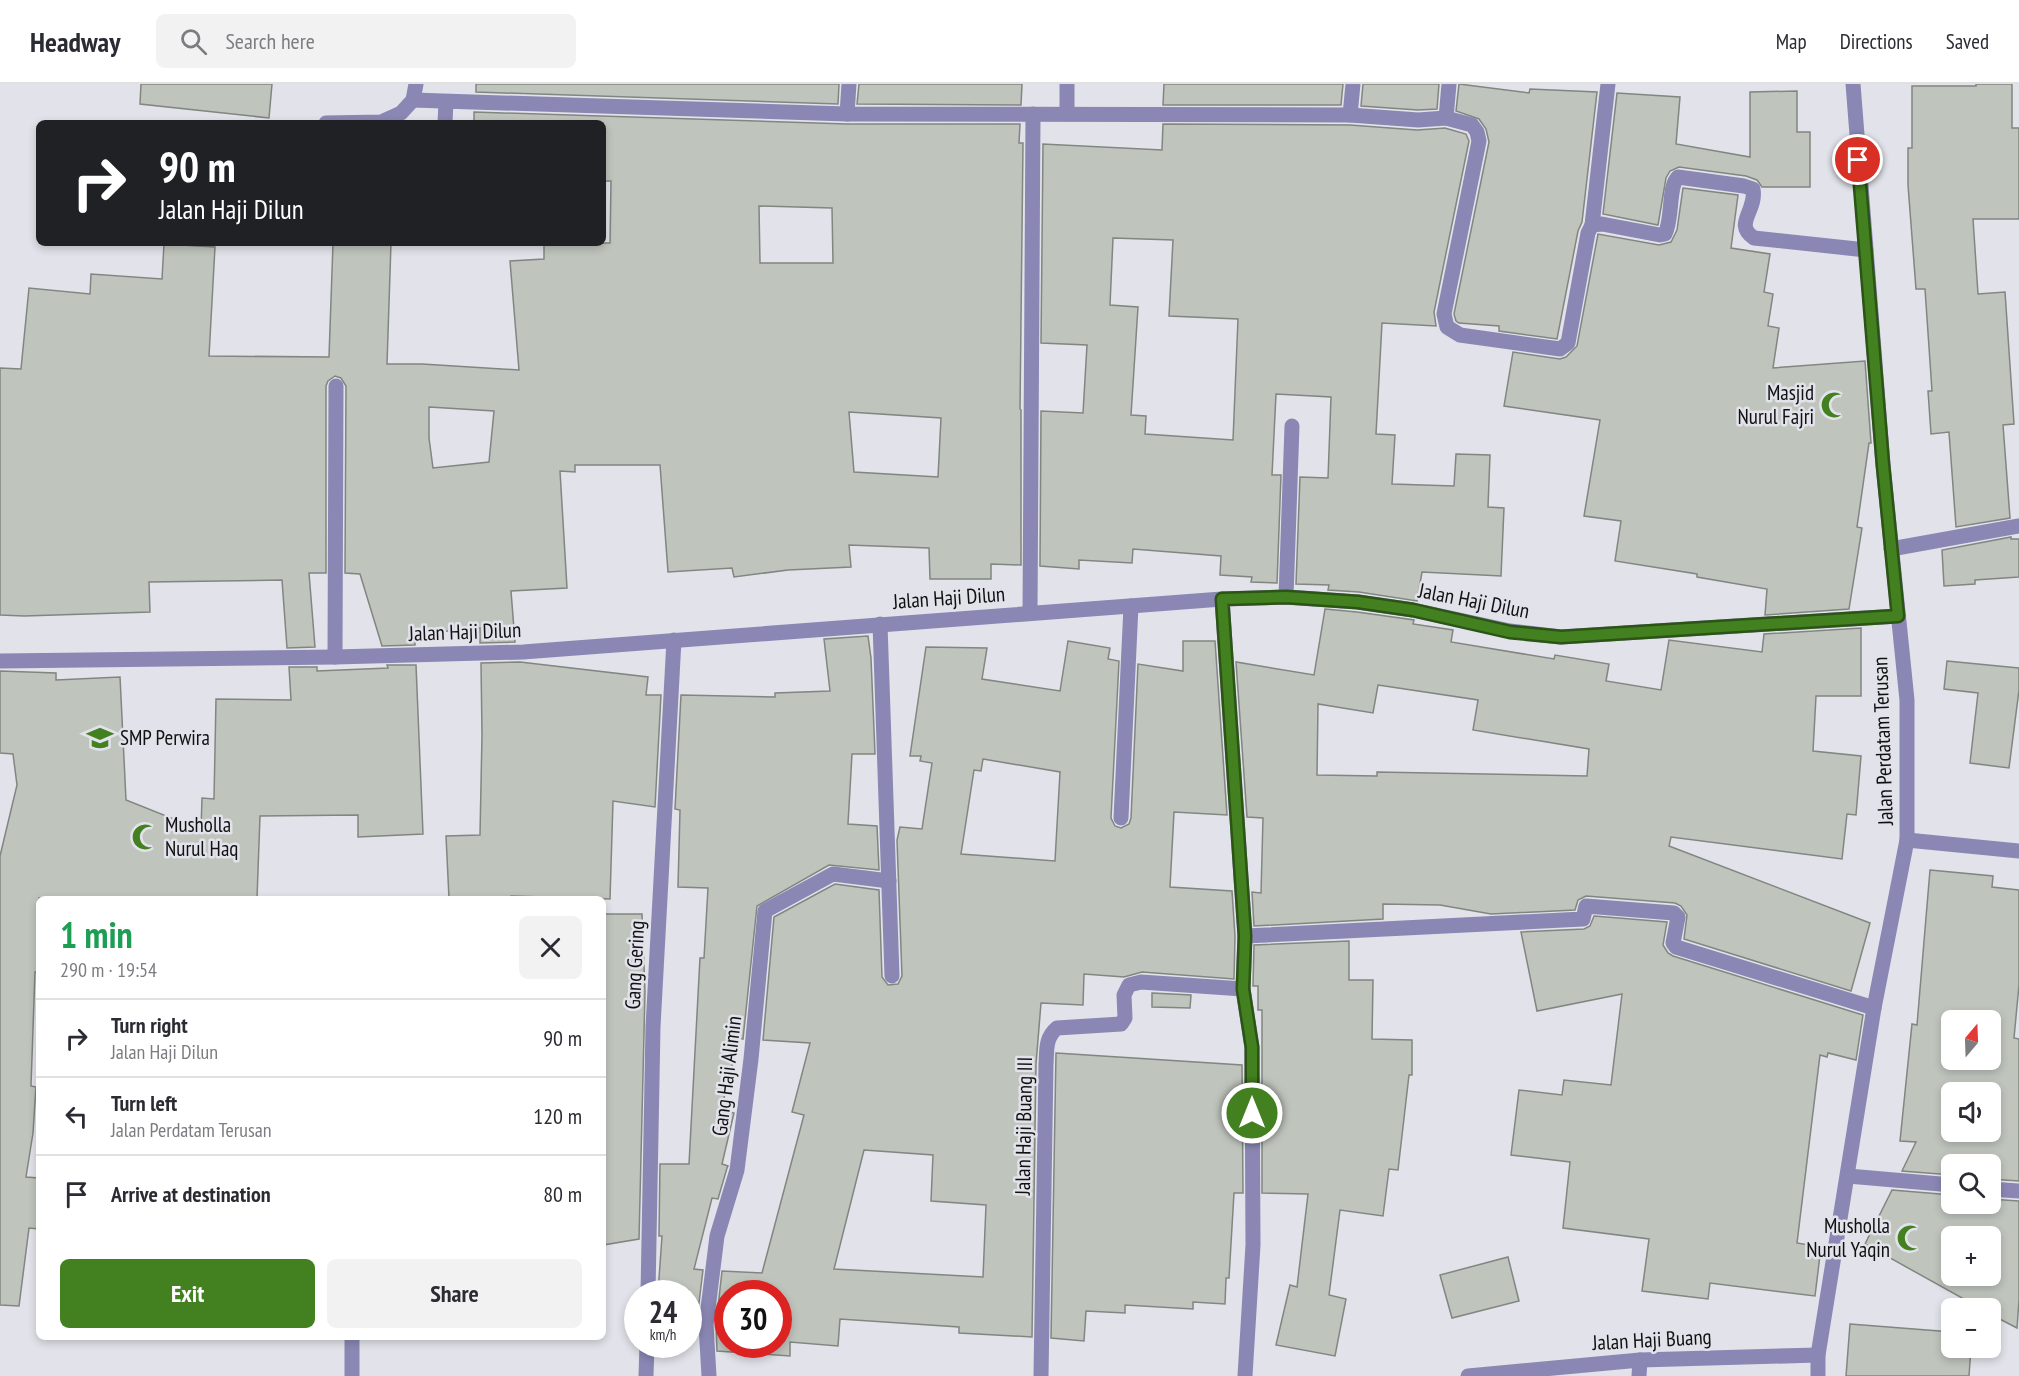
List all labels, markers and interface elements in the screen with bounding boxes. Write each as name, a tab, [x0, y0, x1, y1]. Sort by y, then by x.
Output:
search box	[156, 14, 576, 68]
text: Headway	[30, 23, 120, 60]
icon: search	[177, 25, 210, 58]
text: Search here	[225, 27, 315, 55]
text: Map	[1776, 28, 1807, 55]
text: Directions	[1840, 28, 1913, 55]
text: Saved	[1946, 28, 1989, 55]
pin	[1832, 134, 1883, 185]
text: 90 m	[159, 139, 236, 194]
icon: arrive	[1841, 143, 1874, 176]
icon: right	[60, 144, 138, 222]
text: Jalan Haji Dilun	[159, 192, 304, 226]
place label: Masjid Nurul Fajri	[1737, 379, 1814, 430]
mosque icon: Masjid Nurul Fajri	[1819, 390, 1849, 420]
street label: Jalan Haji Dilun	[1415, 576, 1532, 624]
street label: Jalan Haji Dilun	[891, 580, 1006, 615]
street label: Jalan Haji Dilun	[407, 616, 522, 647]
street label: Jalan Perdatam Terusan	[1866, 656, 1899, 827]
school or university icon: SMP Perwira	[85, 723, 115, 753]
place label: SMP Perwira	[120, 724, 210, 751]
place label: Musholla Nurul Haq	[165, 811, 238, 862]
mosque icon: Musholla Nurul Haq	[130, 822, 160, 852]
text: 1 min	[60, 911, 133, 958]
button: close	[519, 916, 582, 979]
street label: Gang Gering	[619, 920, 650, 1010]
text: 290 m · 19:54	[60, 957, 157, 983]
north arrow	[1941, 1010, 2001, 1070]
map controls	[1941, 1010, 2001, 1358]
text: Turn right	[111, 1011, 188, 1039]
street label: Gang Haji Alimin	[706, 1014, 747, 1138]
icon: right	[60, 1022, 93, 1055]
text: 90 m	[543, 1024, 582, 1052]
text: Jalan Haji Dilun	[111, 1039, 218, 1065]
street label: Jalan Haji Buang III	[1009, 1057, 1038, 1196]
position arrow	[1220, 1081, 1284, 1145]
button: sound	[1941, 1082, 2001, 1142]
text: Turn left	[111, 1089, 177, 1117]
icon: left	[60, 1100, 93, 1133]
text: 120 m	[533, 1102, 582, 1130]
text: Jalan Perdatam Terusan	[111, 1117, 271, 1143]
button: search	[1941, 1154, 2001, 1214]
icon: arrive	[60, 1178, 93, 1211]
text: Arrive at destination	[111, 1180, 271, 1208]
text: 80 m	[543, 1180, 582, 1208]
place label: Musholla Nurul Yaqin	[1806, 1212, 1890, 1263]
mosque icon: Musholla Nurul Yaqin	[1895, 1223, 1925, 1253]
button: +	[1941, 1226, 2001, 1286]
button: Exit	[60, 1259, 315, 1328]
button: Share	[327, 1259, 582, 1328]
speed limit sign: 30	[714, 1280, 792, 1358]
text: 24	[649, 1292, 677, 1331]
button: −	[1941, 1298, 2001, 1358]
street label: Jalan Haji Buang	[1591, 1323, 1712, 1356]
text: km/h	[650, 1325, 676, 1344]

